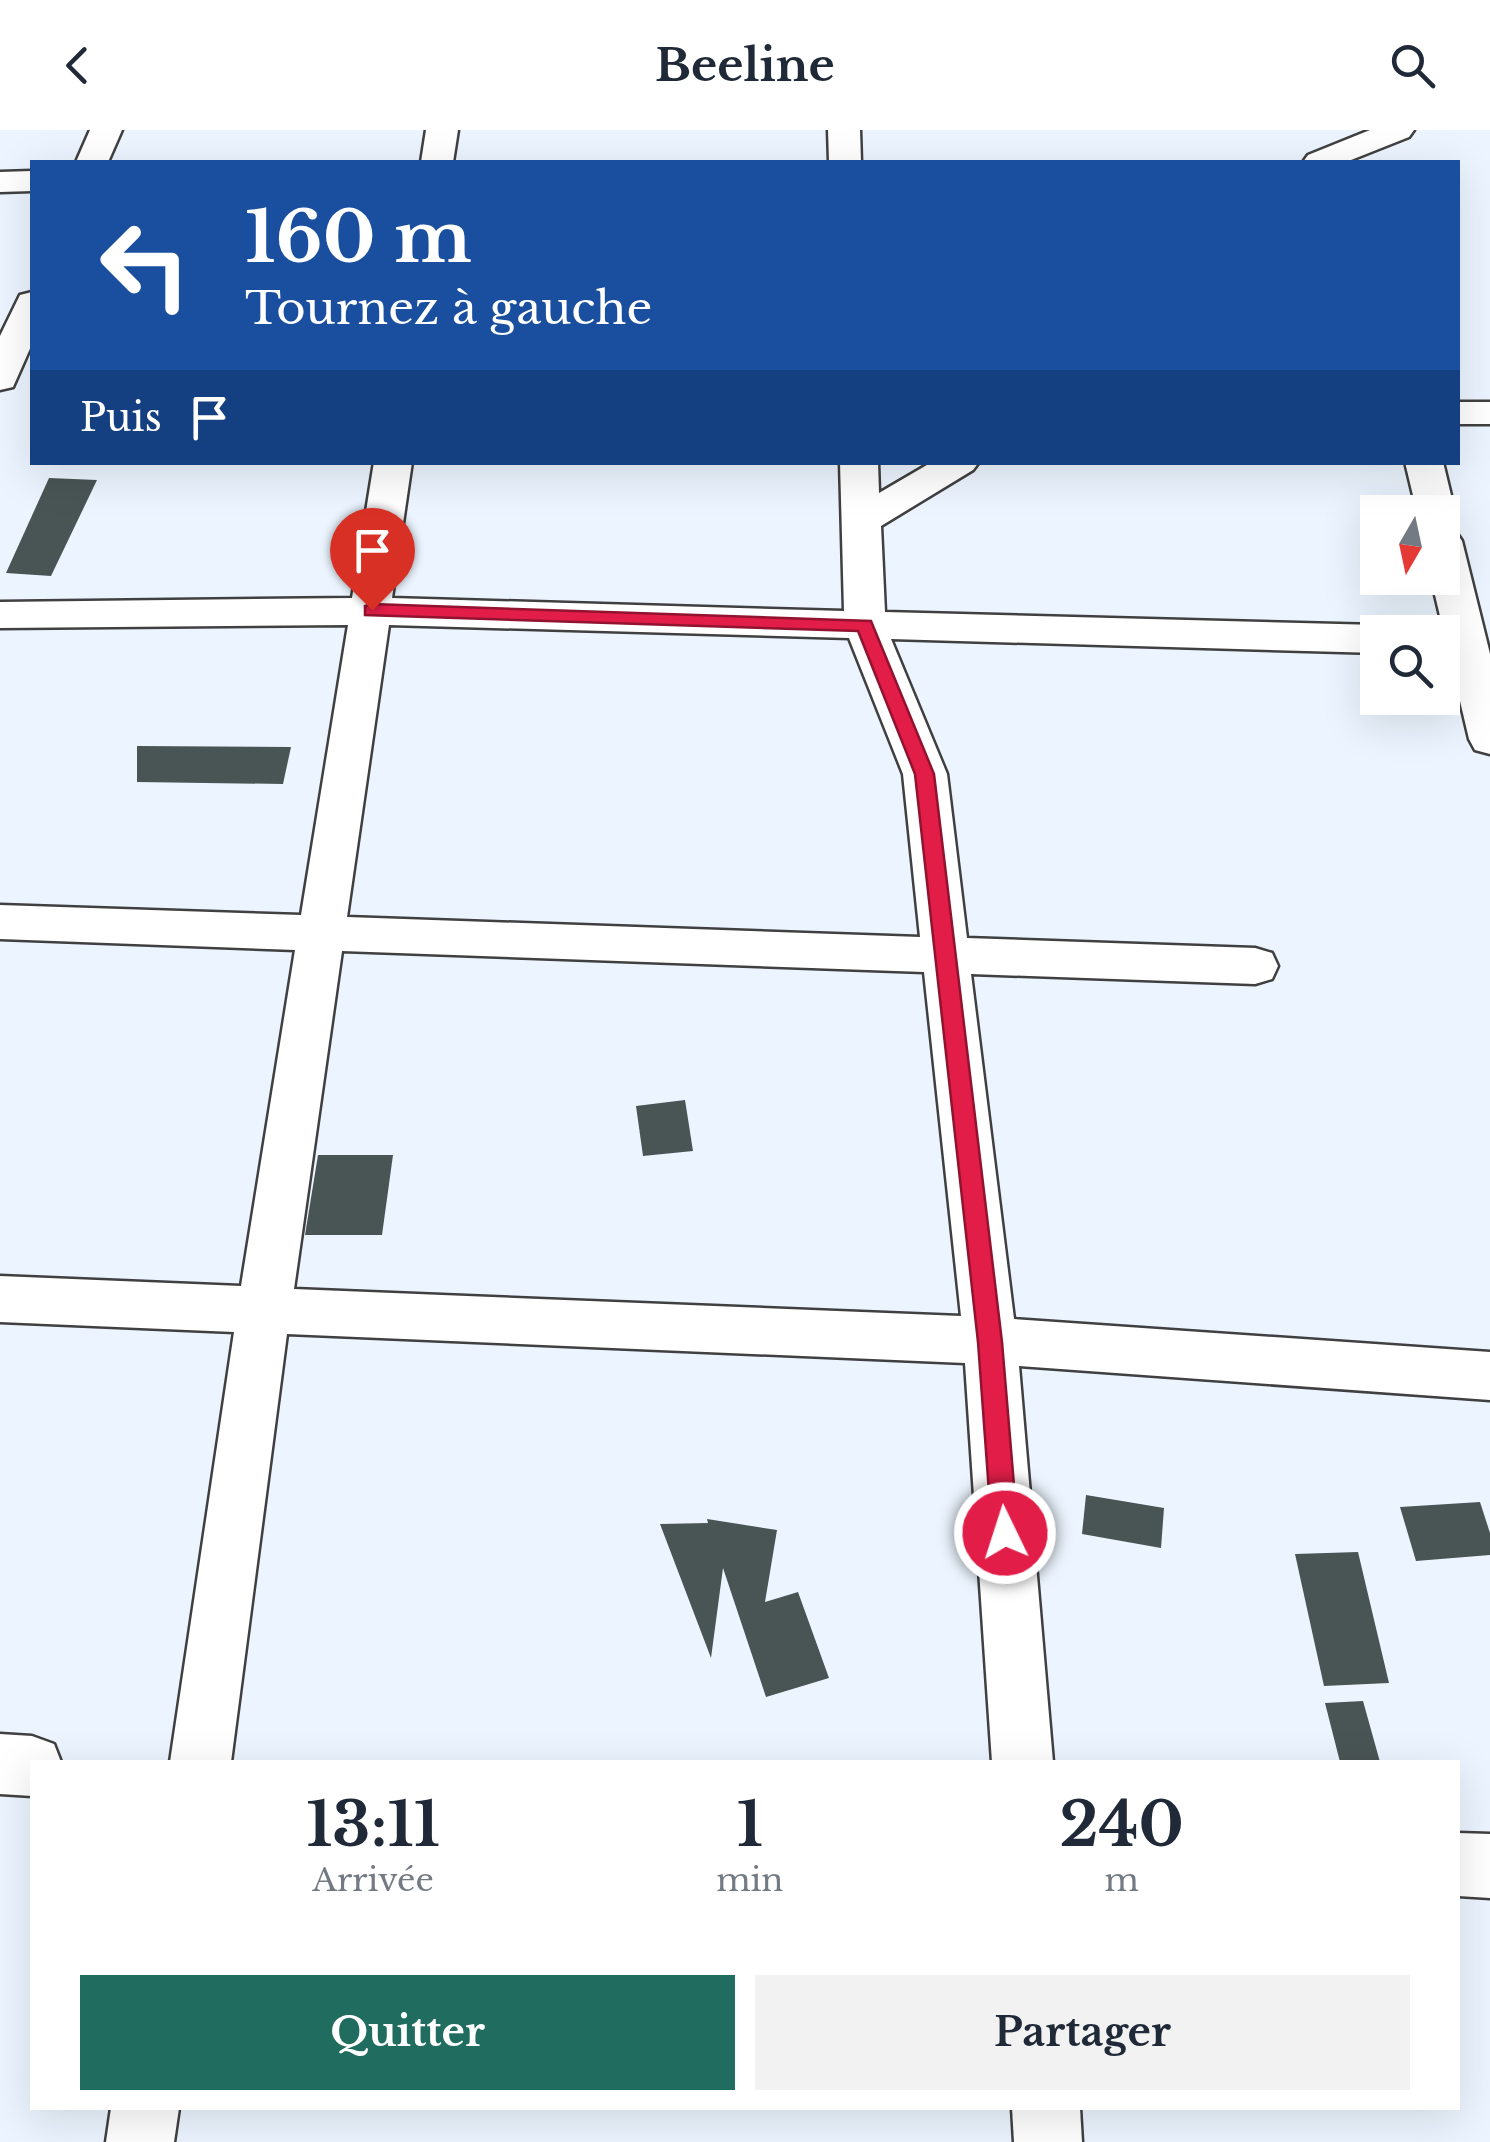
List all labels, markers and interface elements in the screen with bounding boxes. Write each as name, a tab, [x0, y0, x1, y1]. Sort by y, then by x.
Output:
text: Beeline	[655, 37, 835, 93]
icon: back	[50, 38, 105, 93]
icon: search	[1385, 38, 1440, 93]
text: 160 m	[245, 194, 472, 281]
icon: left	[80, 200, 210, 330]
text: Tournez à gauche	[245, 280, 652, 336]
icon: arrive	[182, 390, 237, 445]
text: Puis	[80, 394, 162, 441]
north arrow	[1360, 495, 1460, 595]
map controls	[1360, 495, 1460, 715]
pin	[330, 508, 415, 611]
icon: arrive	[345, 523, 400, 578]
button: search	[1360, 615, 1460, 715]
position arrow	[953, 1481, 1057, 1585]
text: 13:11	[306, 1788, 440, 1862]
text: 1	[737, 1788, 763, 1862]
text: 240	[1060, 1788, 1184, 1862]
text: Arrivée	[312, 1860, 434, 1900]
text: min	[716, 1860, 783, 1900]
text: m	[1105, 1860, 1139, 1900]
button: Quitter	[80, 1975, 735, 2090]
button: Partager	[755, 1975, 1410, 2090]

